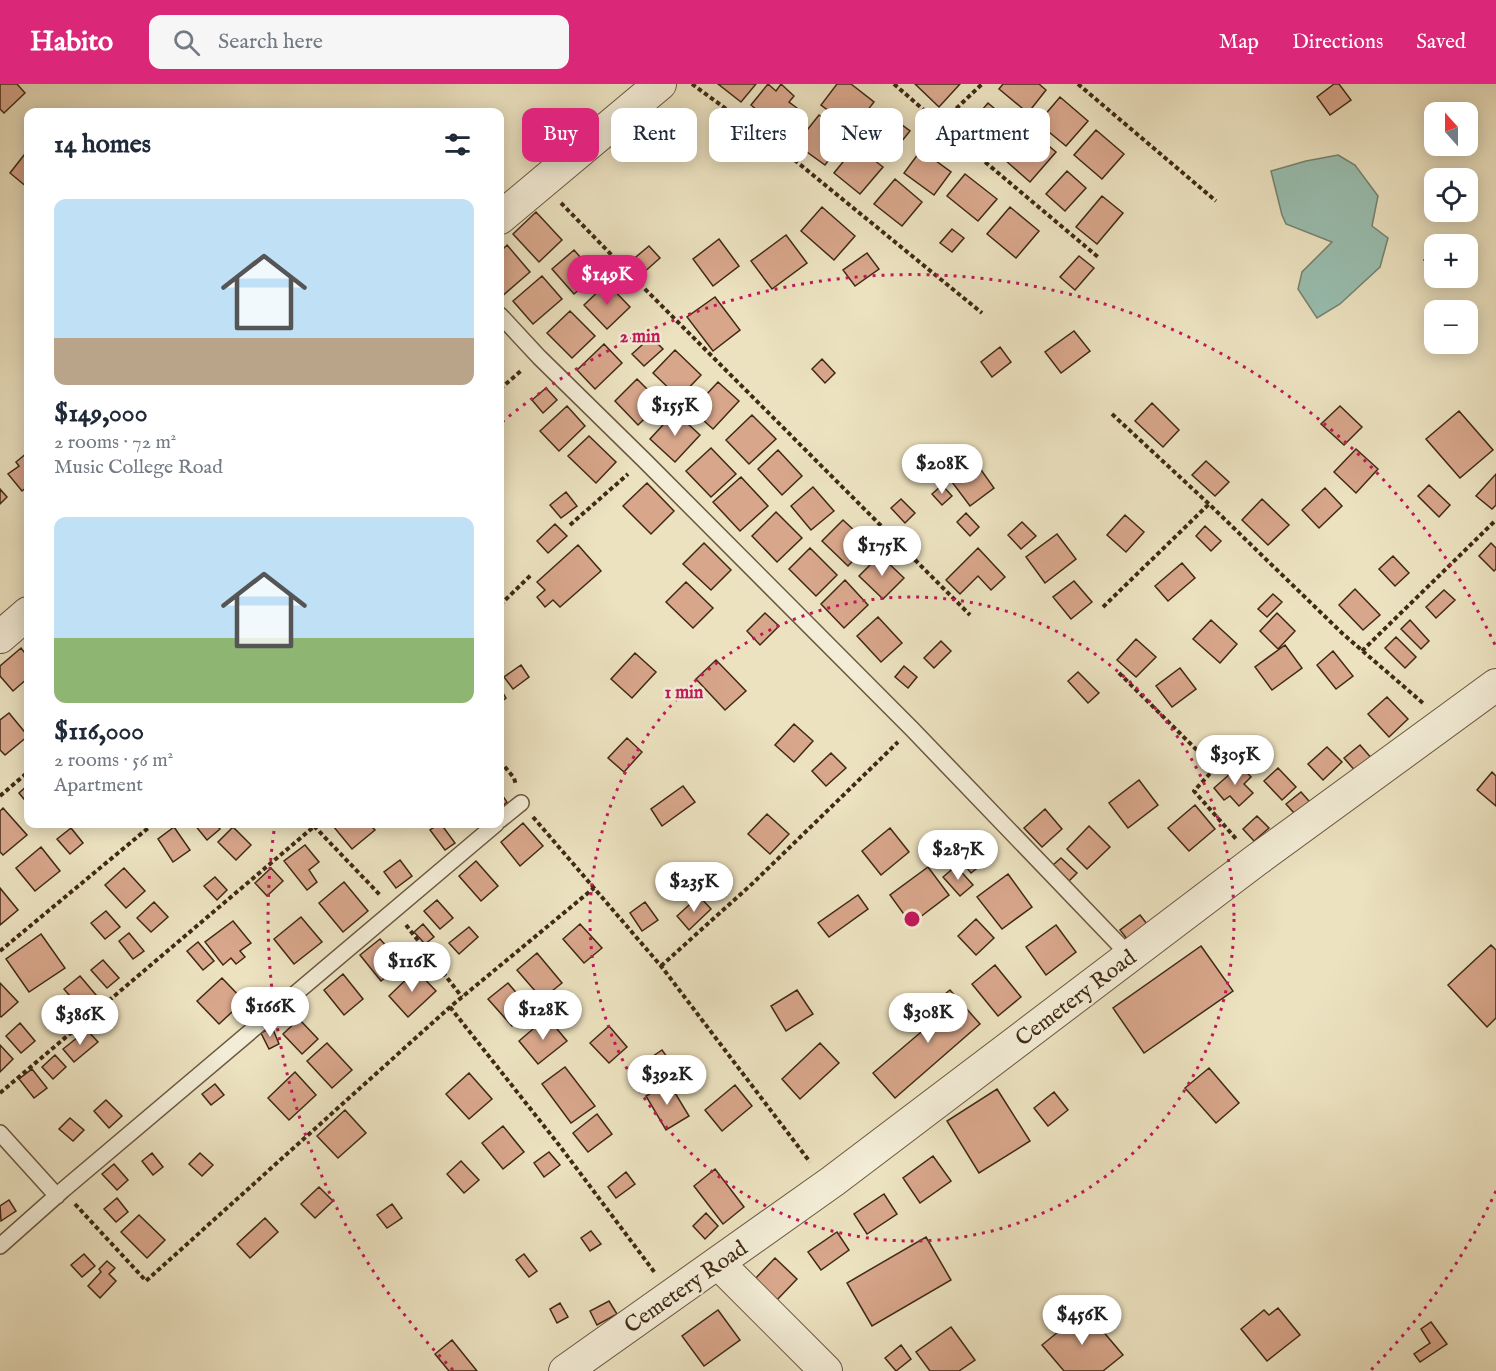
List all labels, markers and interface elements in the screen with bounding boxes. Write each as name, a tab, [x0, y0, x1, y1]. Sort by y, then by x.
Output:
search box	[149, 15, 569, 69]
text: Habito	[30, 25, 113, 60]
icon: search	[170, 26, 203, 59]
text: Search here	[218, 28, 323, 56]
text: Map	[1219, 29, 1259, 56]
text: Directions	[1292, 29, 1383, 56]
text: Saved	[1416, 29, 1466, 56]
north arrow	[1424, 102, 1478, 156]
map controls	[1424, 102, 1478, 354]
chip: Buy	[522, 108, 599, 162]
chip: Rent	[611, 108, 697, 162]
chip: Filters	[709, 108, 808, 162]
chip: New	[820, 108, 903, 162]
chip: Apartment	[915, 108, 1050, 162]
text: 14 homes	[54, 128, 151, 161]
icon: filters	[441, 128, 474, 161]
button: locate	[1424, 168, 1478, 222]
button: +	[1424, 234, 1478, 288]
icon: home	[210, 238, 318, 346]
pin: $149K	[565, 255, 649, 306]
text: $149K	[581, 262, 633, 287]
button: −	[1424, 300, 1478, 354]
text: 2 min	[620, 326, 661, 349]
pin: $155K	[633, 386, 717, 437]
text: $155K	[651, 393, 699, 418]
text: $149,000	[54, 397, 147, 430]
text: 2 rooms · 72 m²	[54, 430, 176, 455]
pin: $208K	[900, 444, 984, 495]
text: $208K	[916, 451, 968, 476]
text: Music College Road	[54, 455, 223, 480]
pin: $175K	[840, 526, 924, 577]
text: $175K	[857, 533, 907, 558]
icon: home	[210, 556, 318, 664]
text: 1 min	[665, 682, 704, 705]
text: $116,000	[54, 715, 144, 748]
pin: $305K	[1193, 735, 1277, 786]
text: $305K	[1210, 742, 1260, 767]
text: 2 rooms · 56 m²	[54, 748, 173, 773]
text: Apartment	[54, 773, 143, 798]
pin: $287K	[916, 830, 1000, 881]
text: $287K	[932, 837, 984, 862]
pin: $235K	[652, 862, 736, 913]
text: $235K	[669, 869, 719, 894]
centre of rings	[902, 909, 922, 929]
pin: $116K	[370, 942, 454, 993]
street label: Cemetery Road	[1010, 944, 1142, 1053]
text: $116K	[388, 949, 436, 974]
pin: $166K	[228, 987, 312, 1038]
pin: $128K	[501, 990, 585, 1041]
pin: $308K	[886, 993, 970, 1044]
text: $166K	[245, 994, 295, 1019]
pin: $386K	[38, 995, 122, 1046]
text: $128K	[518, 997, 568, 1022]
text: $308K	[903, 1000, 953, 1025]
text: $386K	[55, 1002, 105, 1027]
pin: $392K	[625, 1055, 709, 1106]
text: $392K	[641, 1062, 693, 1087]
street label: Cemetery Road	[619, 1235, 753, 1340]
pin: $456K	[1040, 1295, 1124, 1346]
text: $456K	[1057, 1302, 1107, 1327]

